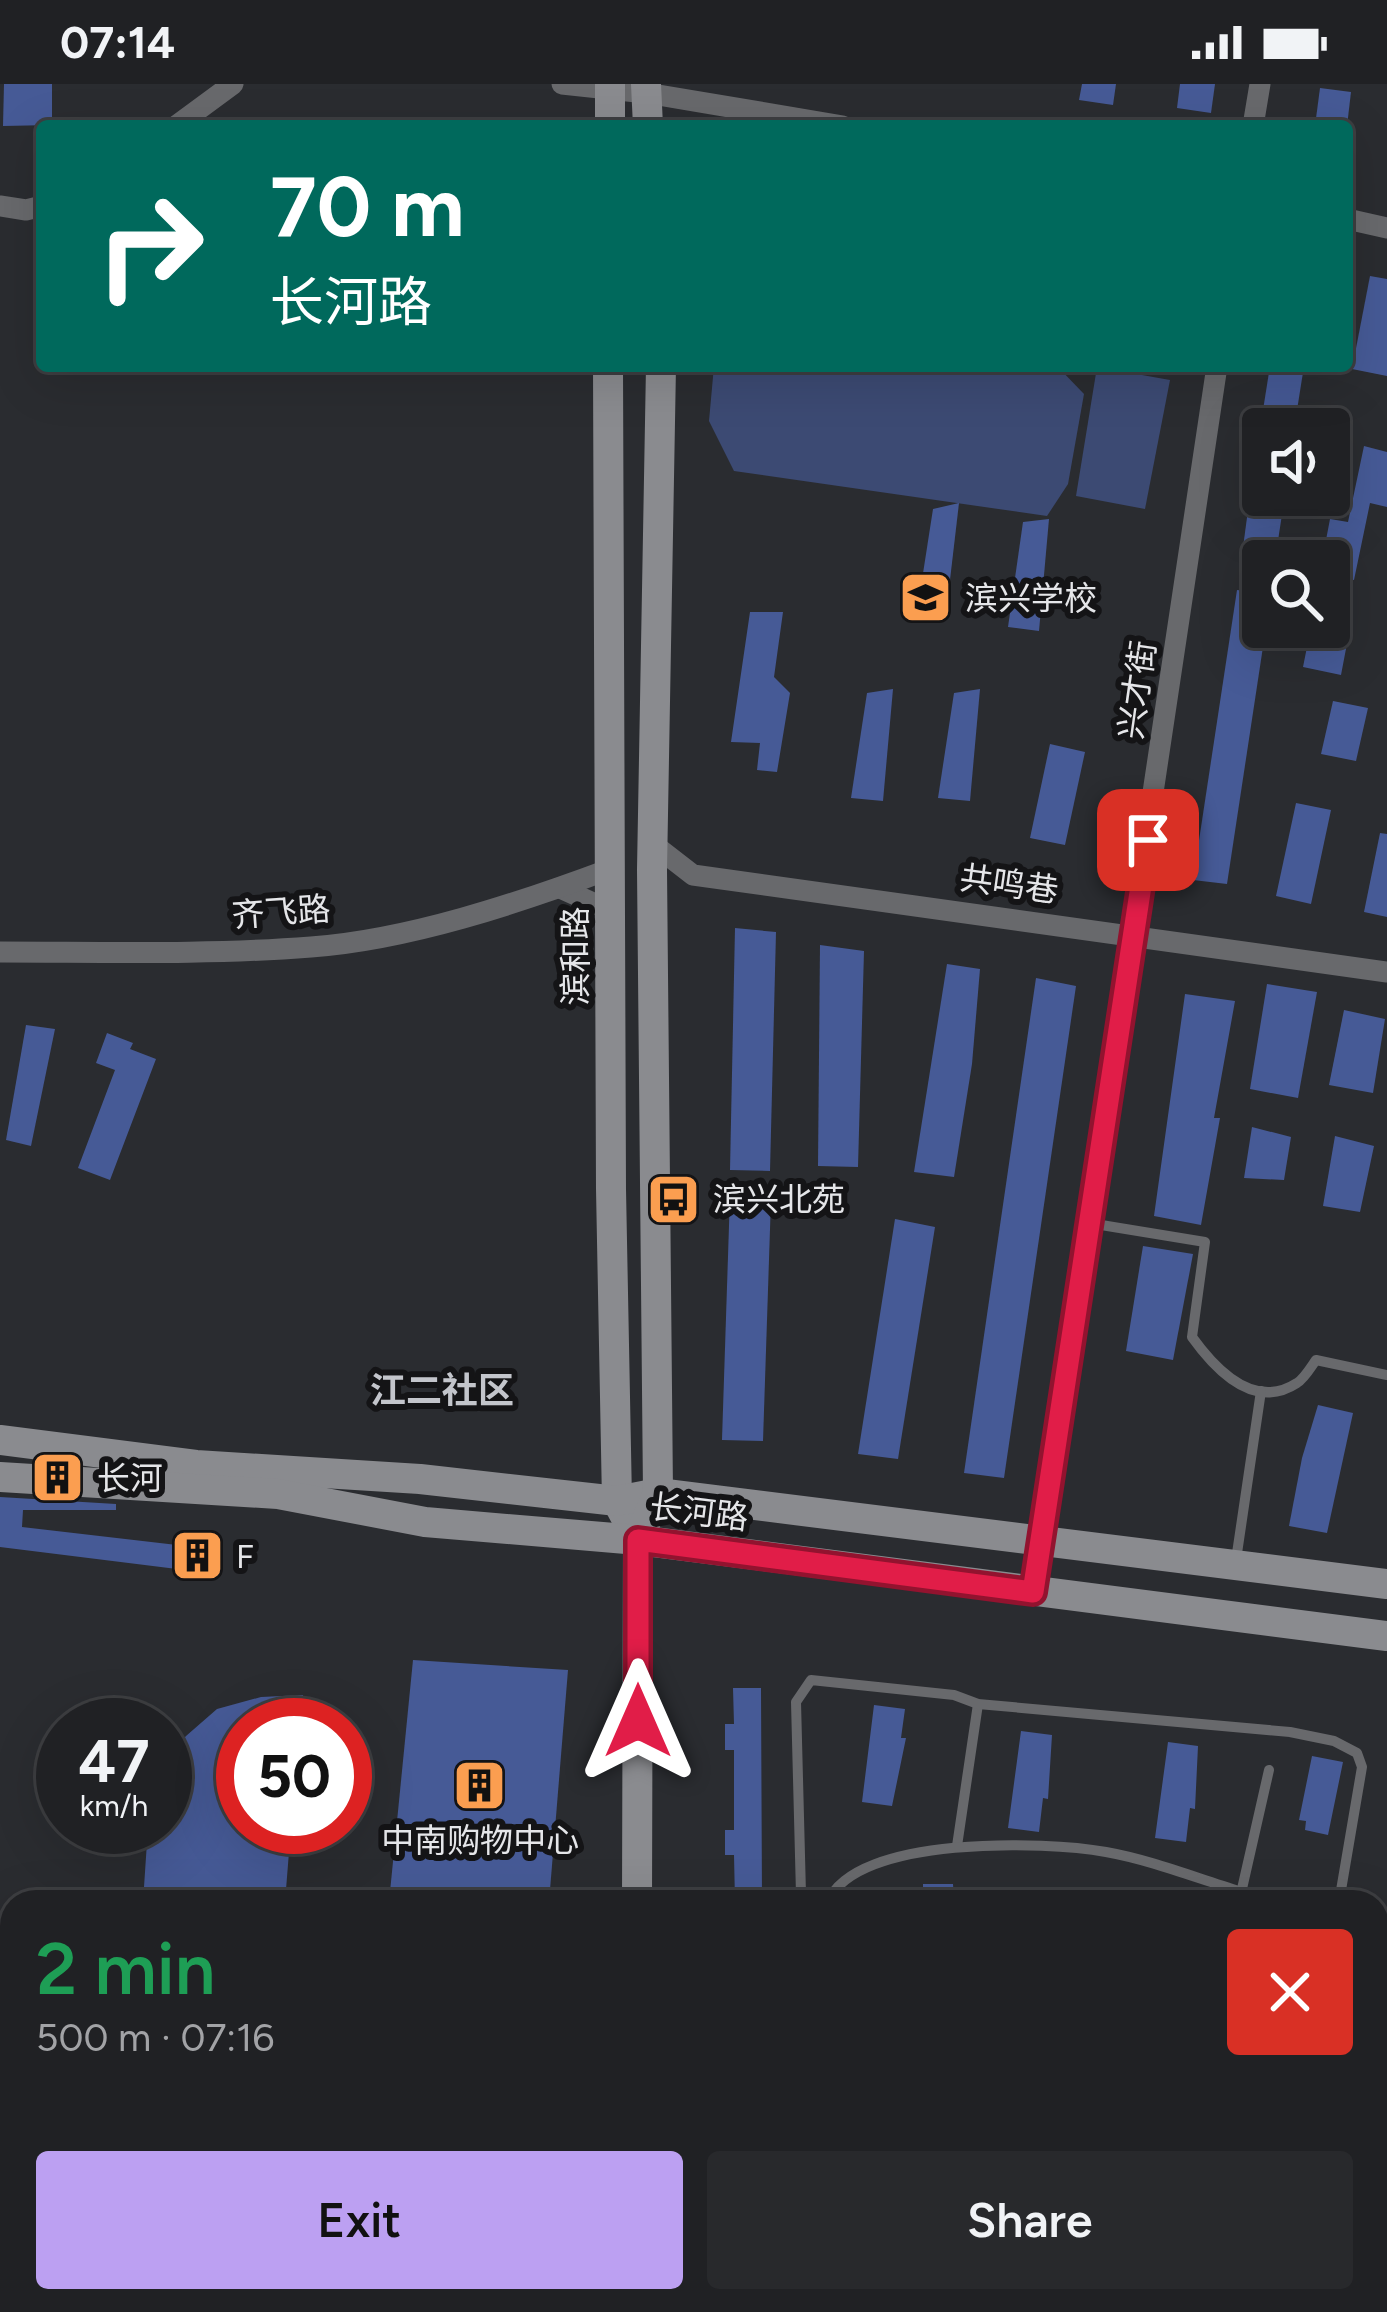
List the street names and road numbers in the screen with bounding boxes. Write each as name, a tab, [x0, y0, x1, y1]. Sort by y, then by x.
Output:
street label: 兴才街	[1111, 638, 1163, 742]
street label: 共鸣巷	[957, 858, 1061, 910]
street label: 齐飞路	[230, 889, 332, 935]
street label: 滨和路	[556, 907, 595, 1006]
street label: 长河路	[647, 1487, 751, 1537]

